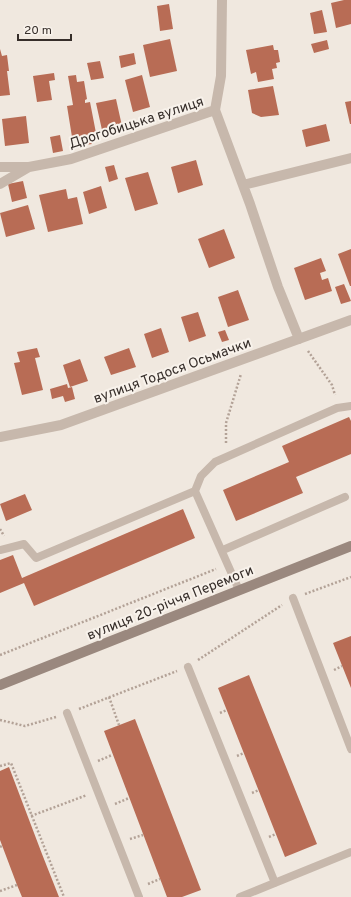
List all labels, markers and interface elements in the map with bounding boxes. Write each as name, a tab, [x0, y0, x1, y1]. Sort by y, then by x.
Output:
scale bar	[18, 16, 71, 42]
text: 20 m	[24, 23, 52, 39]
street label: Дрогобицька вулиця	[67, 94, 206, 153]
street label: вулиця Тодося Осьмачки	[91, 335, 254, 408]
street label: вулиця 20-річчя Перемоги	[85, 562, 256, 645]

